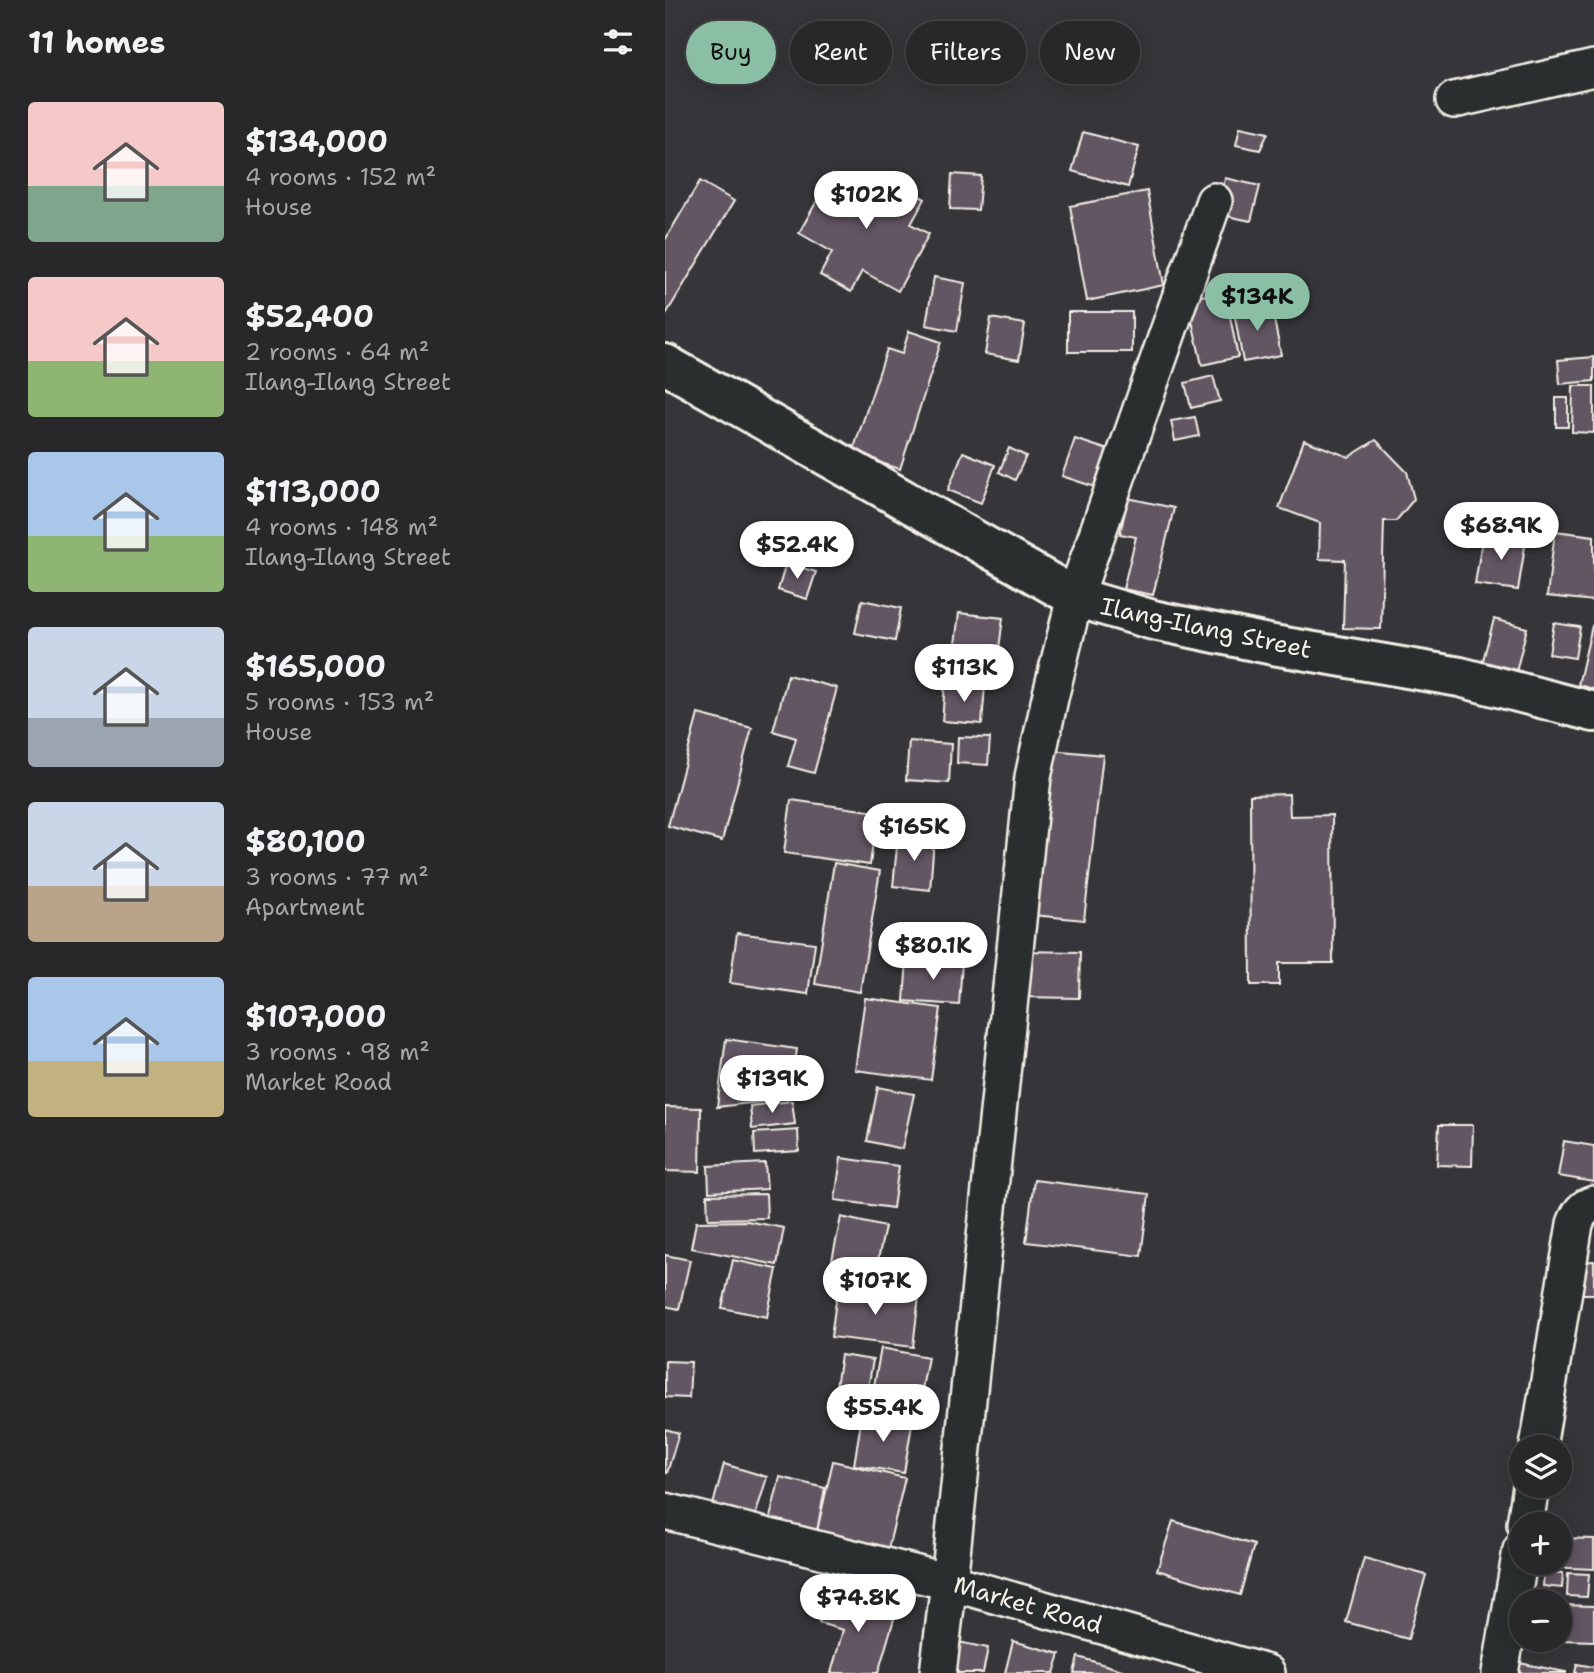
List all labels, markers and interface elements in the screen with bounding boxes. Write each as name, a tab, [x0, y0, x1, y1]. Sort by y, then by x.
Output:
chip: Buy	[686, 21, 776, 84]
chip: Rent	[790, 21, 892, 84]
chip: Filters	[906, 21, 1026, 84]
chip: New	[1040, 21, 1140, 84]
text: 11 homes	[28, 22, 165, 63]
icon: filters	[599, 23, 637, 61]
text: $134,000	[245, 121, 388, 162]
icon: home	[84, 130, 168, 214]
text: 4 rooms · 152 m²	[245, 162, 436, 192]
pin: $102K	[817, 172, 915, 231]
text: $102K	[830, 179, 902, 209]
text: House	[245, 192, 313, 222]
pin: $134K	[1208, 274, 1306, 333]
text: $134K	[1221, 281, 1293, 311]
text: $52,400	[245, 296, 374, 337]
icon: home	[84, 305, 168, 389]
text: 2 rooms · 64 m²	[245, 337, 429, 367]
text: Ilang-Ilang Street	[245, 367, 451, 397]
text: $113,000	[245, 471, 381, 512]
icon: home	[84, 480, 168, 564]
pin: $68.9K	[1444, 503, 1558, 562]
text: $68.9K	[1460, 510, 1542, 540]
text: 4 rooms · 148 m²	[245, 512, 438, 542]
pin: $52.4K	[740, 522, 854, 581]
text: $52.4K	[756, 529, 838, 559]
text: Ilang-Ilang Street	[245, 542, 451, 572]
street label: Ilang-Ilang Street	[1098, 590, 1314, 666]
pin: $113K	[915, 644, 1013, 704]
text: $165,000	[245, 646, 386, 687]
text: $113K	[931, 652, 997, 682]
icon: home	[84, 655, 168, 739]
text: 5 rooms · 153 m²	[245, 687, 434, 717]
text: House	[245, 717, 313, 747]
pin: $165K	[865, 804, 963, 863]
text: $165K	[879, 811, 949, 841]
text: $80,100	[245, 821, 366, 862]
icon: home	[84, 830, 168, 914]
text: 3 rooms · 77 m²	[245, 862, 429, 892]
text: Apartment	[245, 892, 365, 922]
pin: $80.1K	[876, 922, 990, 982]
text: $80.1K	[894, 930, 972, 960]
text: $107,000	[245, 996, 387, 1037]
icon: home	[84, 1005, 168, 1089]
text: 3 rooms · 98 m²	[245, 1037, 430, 1067]
pin: $139K	[723, 1056, 821, 1115]
text: $139K	[736, 1063, 808, 1093]
text: Market Road	[245, 1067, 392, 1097]
pin: $107K	[826, 1258, 924, 1317]
text: $107K	[839, 1265, 911, 1295]
pin: $55.4K	[826, 1384, 940, 1444]
text: $55.4K	[843, 1392, 923, 1422]
map controls	[1509, 1435, 1572, 1652]
button: layers	[1509, 1435, 1572, 1498]
button: +	[1509, 1512, 1572, 1575]
street label: Market Road	[950, 1569, 1106, 1641]
pin: $74.8K	[801, 1574, 915, 1634]
text: $74.8K	[816, 1582, 900, 1612]
button: −	[1509, 1589, 1572, 1652]

